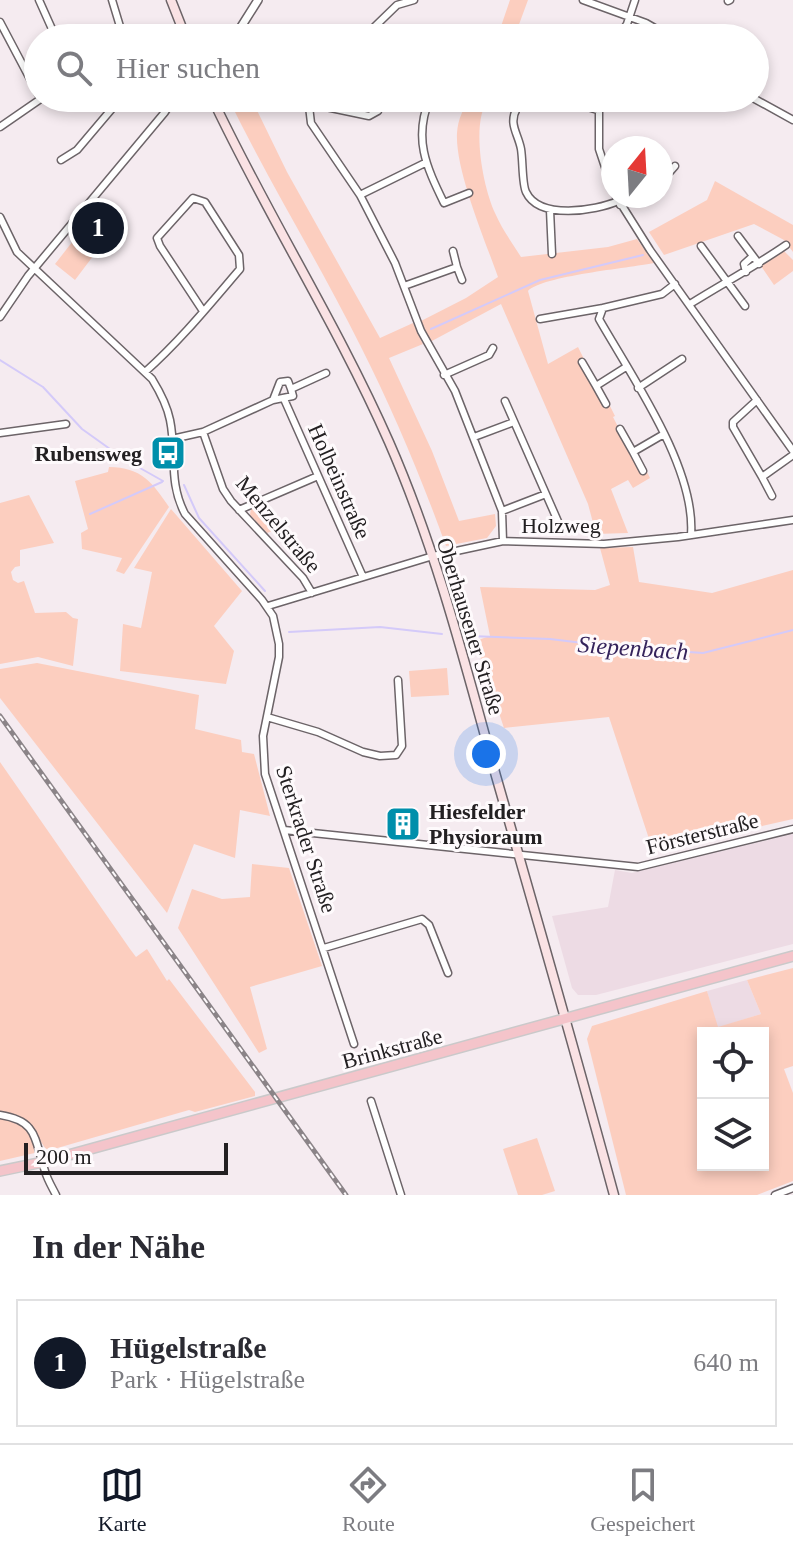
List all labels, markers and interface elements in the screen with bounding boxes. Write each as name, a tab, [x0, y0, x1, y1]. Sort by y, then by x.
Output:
search box	[24, 24, 769, 112]
icon: search	[52, 46, 96, 90]
text: Hier suchen	[116, 51, 260, 84]
north arrow	[601, 136, 673, 208]
pin: 1	[72, 198, 124, 258]
street label: Holbeinstraße	[303, 420, 376, 543]
bus stop icon: Rubensweg	[149, 434, 187, 472]
place label: Rubensweg	[34, 441, 142, 466]
street label: Menzelstraße	[231, 471, 326, 578]
street label: Holzweg	[521, 513, 601, 538]
street label: Oberhausener Straße	[432, 535, 509, 718]
water label: Siepenbach	[577, 631, 689, 665]
your location	[466, 734, 506, 774]
street label: Sterkrader Straße	[271, 762, 342, 916]
place label: Hiesfelder Physioraum	[429, 799, 543, 849]
building icon: Hiesfelder Physioraum	[384, 805, 422, 843]
street label: Försterstraße	[643, 807, 761, 860]
street label: Brinkstraße	[339, 1023, 445, 1074]
map controls	[697, 1027, 769, 1171]
button: locate	[697, 1027, 769, 1099]
button: layers	[697, 1099, 769, 1171]
scale bar	[24, 1139, 228, 1175]
text: 200 m	[36, 1144, 92, 1169]
text: In der Nähe	[32, 1228, 205, 1265]
text: Hügelstraße	[110, 1331, 267, 1364]
text: 1	[54, 1348, 67, 1377]
text: 640 m	[693, 1348, 759, 1377]
text: Park · Hügelstraße	[110, 1365, 305, 1394]
tab: Karte	[98, 1463, 147, 1537]
tab: Route	[342, 1463, 395, 1537]
tab: Gespeichert	[590, 1463, 695, 1537]

